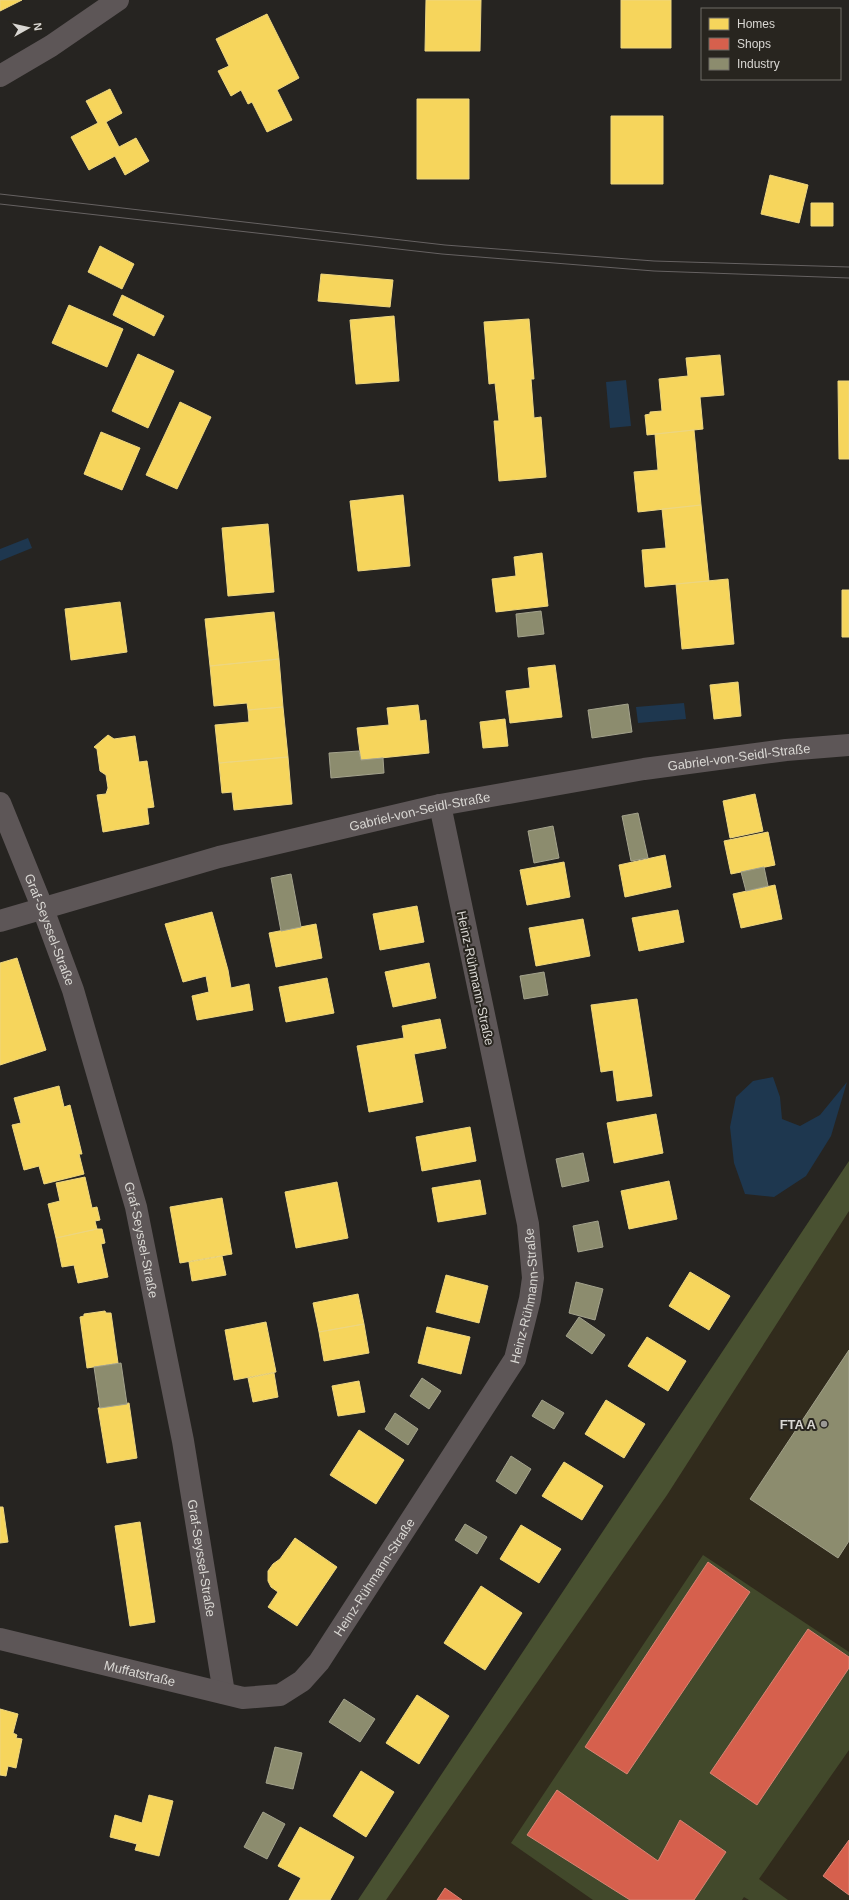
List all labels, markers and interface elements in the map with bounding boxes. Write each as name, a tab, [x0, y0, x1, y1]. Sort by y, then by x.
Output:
north arrow	[8, 8, 48, 48]
legend	[701, 8, 841, 80]
text: Homes	[737, 17, 775, 31]
text: N	[31, 22, 44, 31]
text: Shops	[737, 37, 771, 51]
text: Industry	[737, 57, 780, 71]
street label: Gabriel-von-Seidl-Straße	[667, 741, 811, 774]
street label: Gabriel-von-Seidl-Straße	[348, 789, 491, 834]
street label: Graf-Seyssel-Straße	[21, 871, 78, 988]
street label: Heinz-Rühmann-Straße	[454, 909, 497, 1047]
street label: Graf-Seyssel-Straße	[121, 1180, 161, 1299]
street label: Heinz-Rühmann-Straße	[507, 1227, 541, 1365]
place label: FTA A	[780, 1417, 817, 1432]
marker: FTA A	[819, 1419, 829, 1429]
street label: Graf-Seyssel-Straße	[185, 1498, 218, 1618]
street label: Heinz-Rühmann-Straße	[331, 1516, 418, 1639]
street label: Muffatstraße	[103, 1658, 177, 1689]

